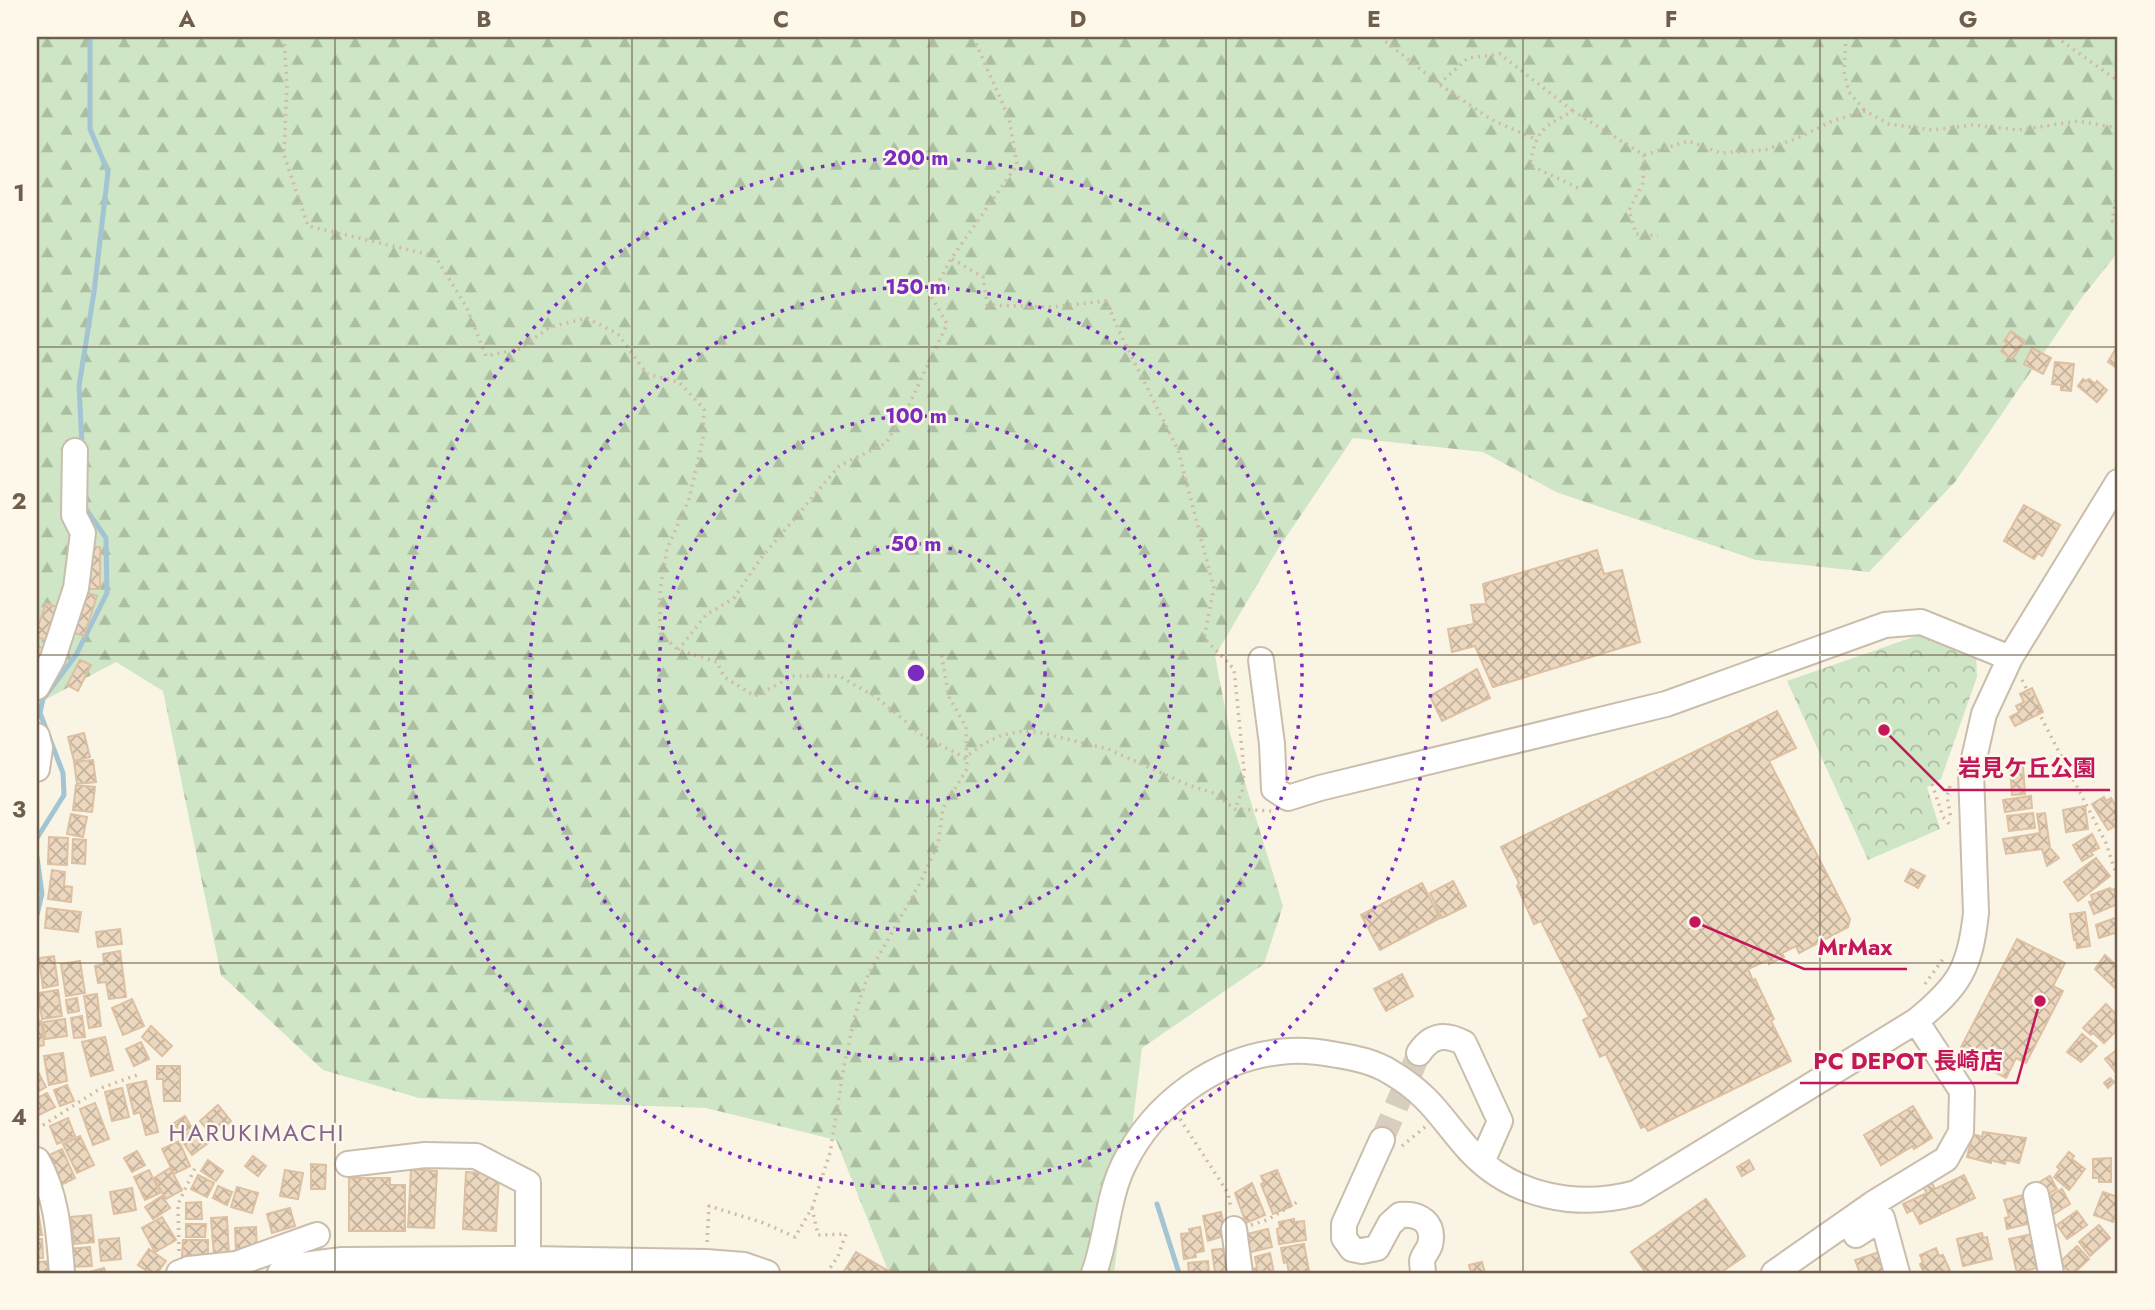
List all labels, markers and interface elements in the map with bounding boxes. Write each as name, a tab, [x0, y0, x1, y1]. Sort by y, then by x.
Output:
text: A	[178, 2, 196, 36]
text: B	[476, 2, 492, 36]
text: C	[773, 2, 789, 36]
text: D	[1070, 2, 1087, 36]
text: E	[1367, 2, 1381, 36]
text: F	[1665, 2, 1677, 36]
text: G	[1959, 2, 1977, 36]
text: 200 m	[883, 143, 949, 173]
text: 1	[13, 176, 25, 210]
text: 150 m	[885, 272, 947, 302]
text: 100 m	[885, 401, 947, 431]
text: 2	[11, 484, 27, 518]
text: 50 m	[891, 529, 941, 559]
centre of rings	[904, 661, 928, 685]
callout: 岩見ケ丘公園	[1944, 746, 2110, 790]
text: 岩見ケ丘公園	[1958, 751, 2096, 785]
text: 3	[12, 792, 26, 826]
callout: MrMax	[1804, 925, 1907, 969]
text: MrMax	[1817, 930, 1893, 964]
callout: PC DEPOT 長崎店	[1800, 1039, 2017, 1083]
text: PC DEPOT 長崎店	[1813, 1044, 2003, 1078]
text: 4	[11, 1100, 27, 1134]
district label: HARUKIMACHI	[169, 1115, 345, 1150]

